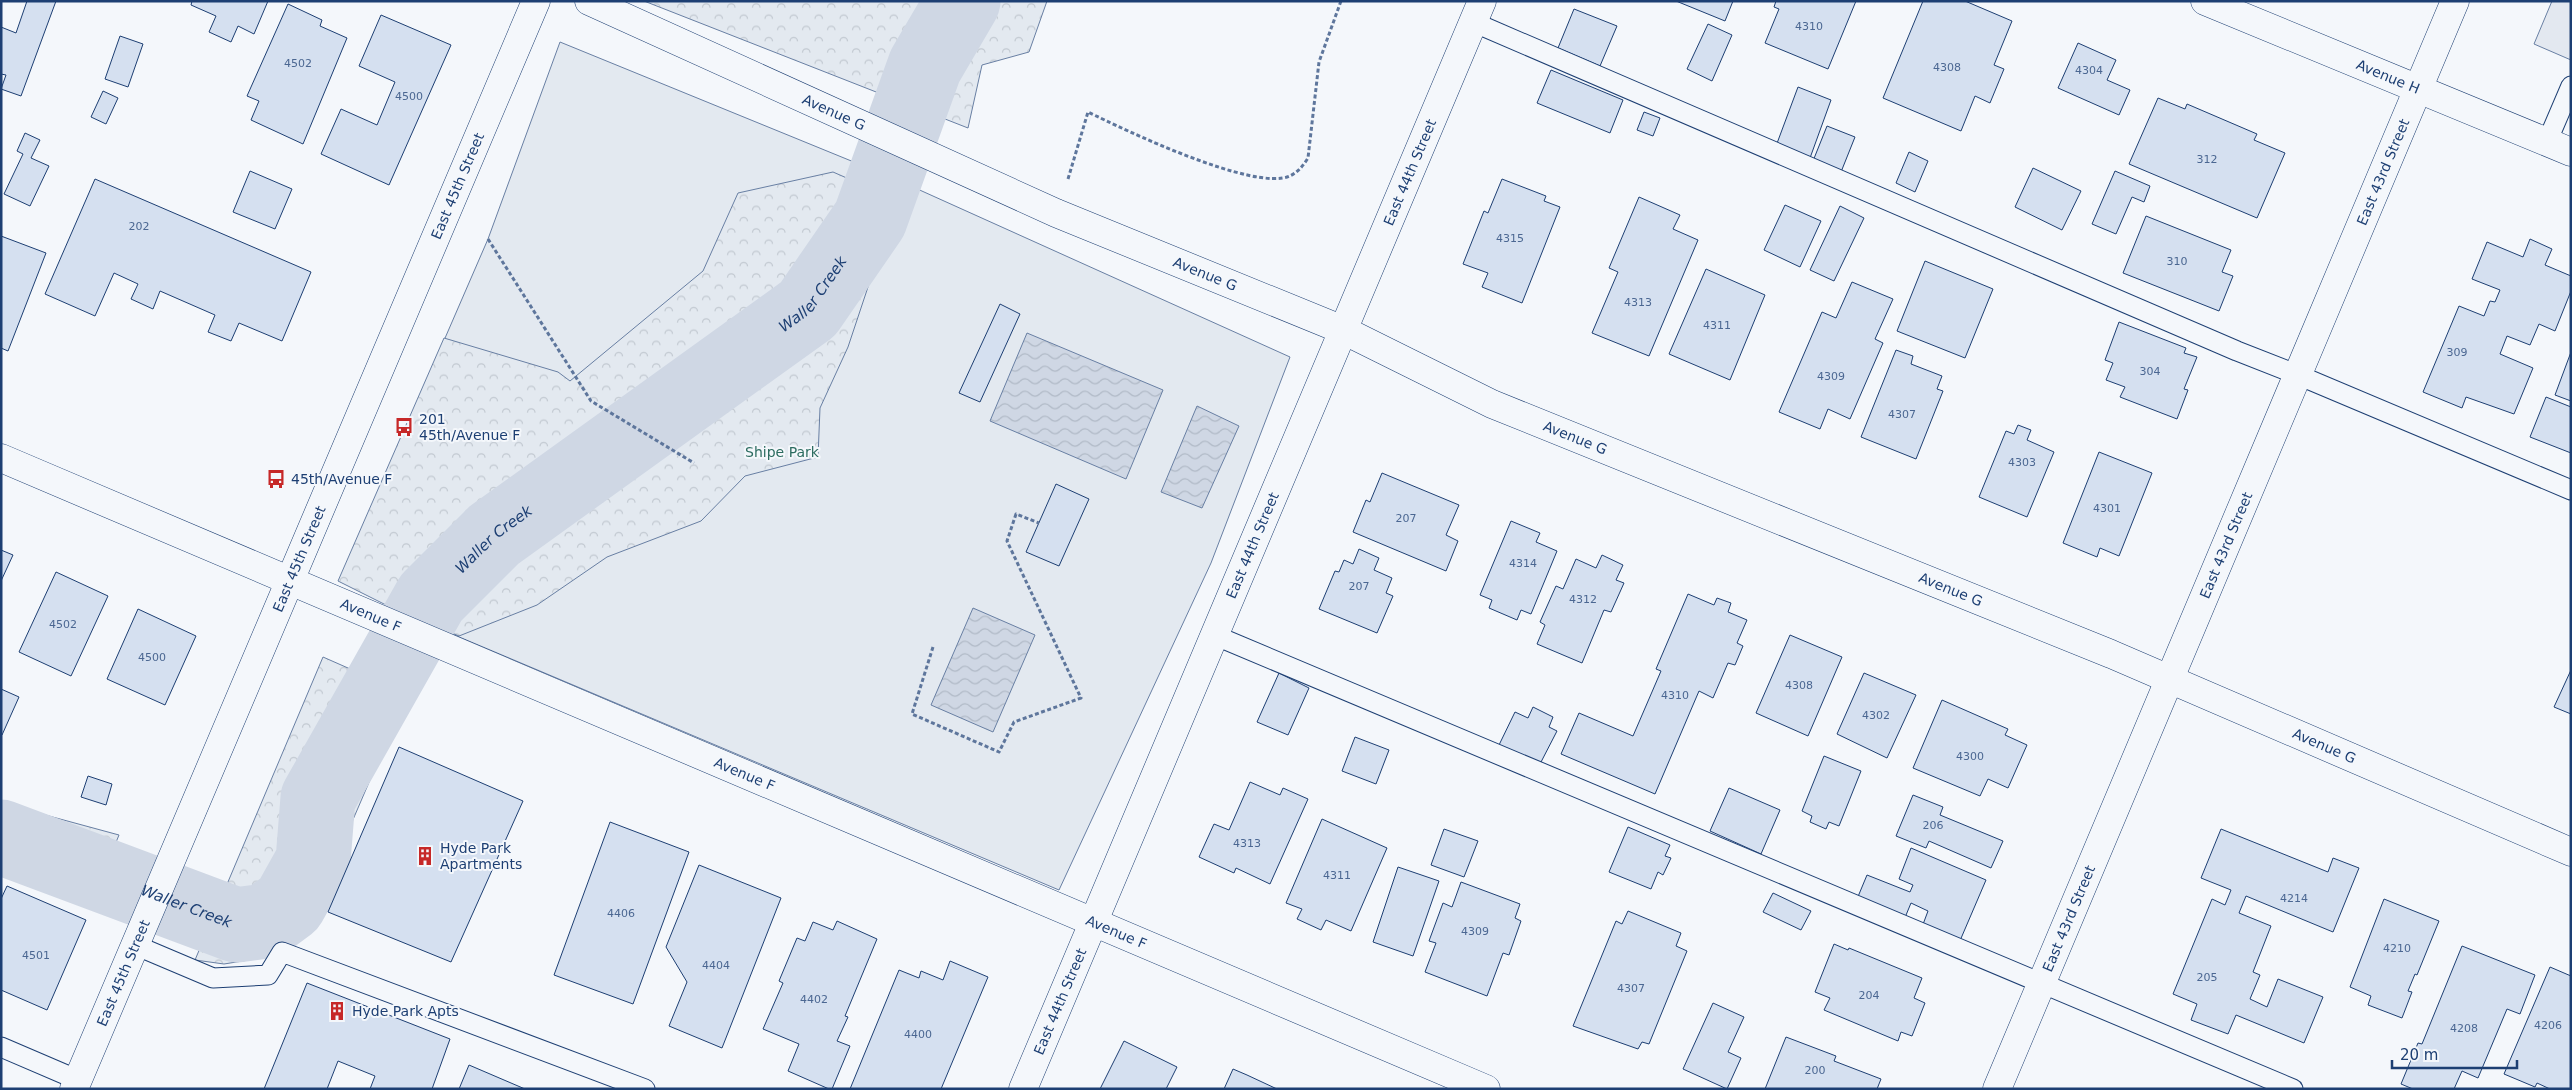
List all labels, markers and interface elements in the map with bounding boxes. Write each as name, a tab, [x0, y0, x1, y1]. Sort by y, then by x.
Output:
house number: 4310	[1795, 20, 1823, 33]
street label: Avenue H	[2354, 56, 2422, 97]
house number: 4502	[284, 57, 312, 70]
house number: 4308	[1933, 61, 1961, 74]
house number: 4304	[2075, 64, 2103, 77]
house number: 4500	[395, 90, 423, 103]
street label: Avenue G	[800, 91, 868, 133]
street label: East 44th Street	[1380, 116, 1439, 228]
street label: East 43rd Street	[2354, 116, 2413, 228]
street label: East 45th Street	[428, 130, 487, 242]
house number: 312	[2197, 153, 2218, 166]
house number: 202	[129, 220, 150, 233]
house number: 4315	[1496, 232, 1524, 245]
water label: Waller Creek	[775, 252, 851, 336]
street label: Avenue G	[1171, 254, 1239, 294]
house number: 310	[2167, 255, 2188, 268]
house number: 4313	[1624, 296, 1652, 309]
house number: 4311	[1703, 319, 1731, 332]
house number: 309	[2447, 346, 2468, 359]
house number: 304	[2140, 365, 2161, 378]
house number: 4309	[1817, 370, 1845, 383]
house number: 4307	[1888, 408, 1916, 421]
place label: 201 45th/Avenue F	[419, 411, 520, 443]
bus stop icon: 201 45th/Avenue F	[393, 416, 415, 438]
street label: Avenue G	[1541, 418, 1610, 458]
park label: Shipe Park	[745, 444, 820, 460]
house number: 4303	[2008, 456, 2036, 469]
bus stop icon: 45th/Avenue F	[265, 468, 287, 490]
place label: 45th/Avenue F	[291, 471, 392, 487]
street label: East 44th Street	[1223, 489, 1282, 601]
street label: East 43rd Street	[2196, 489, 2256, 601]
water label: Waller Creek	[452, 501, 537, 577]
house number: 4301	[2093, 502, 2121, 515]
street label: East 45th Street	[269, 503, 329, 614]
house number: 207	[1396, 512, 1417, 525]
house number: 4314	[1509, 557, 1537, 570]
street label: Avenue G	[1917, 569, 1985, 609]
house number: 207	[1349, 580, 1370, 593]
house number: 4312	[1569, 593, 1597, 606]
street label: Avenue F	[338, 595, 404, 635]
house number: 4502	[49, 618, 77, 631]
house number: 4500	[138, 651, 166, 664]
house number: 4308	[1785, 679, 1813, 692]
house number: 4310	[1661, 689, 1689, 702]
house number: 4302	[1862, 709, 1890, 722]
street label: Avenue G	[2290, 725, 2358, 766]
house number: 4300	[1956, 750, 1984, 763]
street label: Avenue F	[712, 754, 777, 794]
house number: 206	[1923, 819, 1944, 832]
house number: 4313	[1233, 837, 1261, 850]
place label: Hyde Park Apartments	[440, 840, 522, 872]
building icon: Hyde Park Apartments	[414, 845, 436, 867]
street label: East 43rd Street	[2039, 862, 2098, 974]
house number: 4311	[1323, 869, 1351, 882]
water label: Waller Creek	[139, 881, 236, 932]
house number: 4214	[2280, 892, 2308, 905]
house number: 4406	[607, 907, 635, 920]
street label: Avenue F	[1084, 912, 1149, 952]
street label: East 45th Street	[94, 917, 153, 1029]
house number: 4309	[1461, 925, 1489, 938]
house number: 4210	[2383, 942, 2411, 955]
street label: East 44th Street	[1030, 945, 1090, 1057]
house number: 4501	[22, 949, 50, 962]
house number: 4404	[702, 959, 730, 972]
house number: 205	[2197, 971, 2218, 984]
house number: 4307	[1617, 982, 1645, 995]
house number: 204	[1859, 989, 1880, 1002]
house number: 4402	[800, 993, 828, 1006]
building icon: Hyde Park Apts	[326, 1000, 348, 1022]
place label: Hyde Park Apts	[352, 1003, 459, 1019]
house number: 4206	[2534, 1019, 2562, 1032]
house number: 4208	[2450, 1022, 2478, 1035]
house number: 4400	[904, 1028, 932, 1041]
scale bar	[2392, 1038, 2517, 1070]
text: 20 m	[2400, 1046, 2438, 1064]
house number: 200	[1805, 1064, 1826, 1077]

